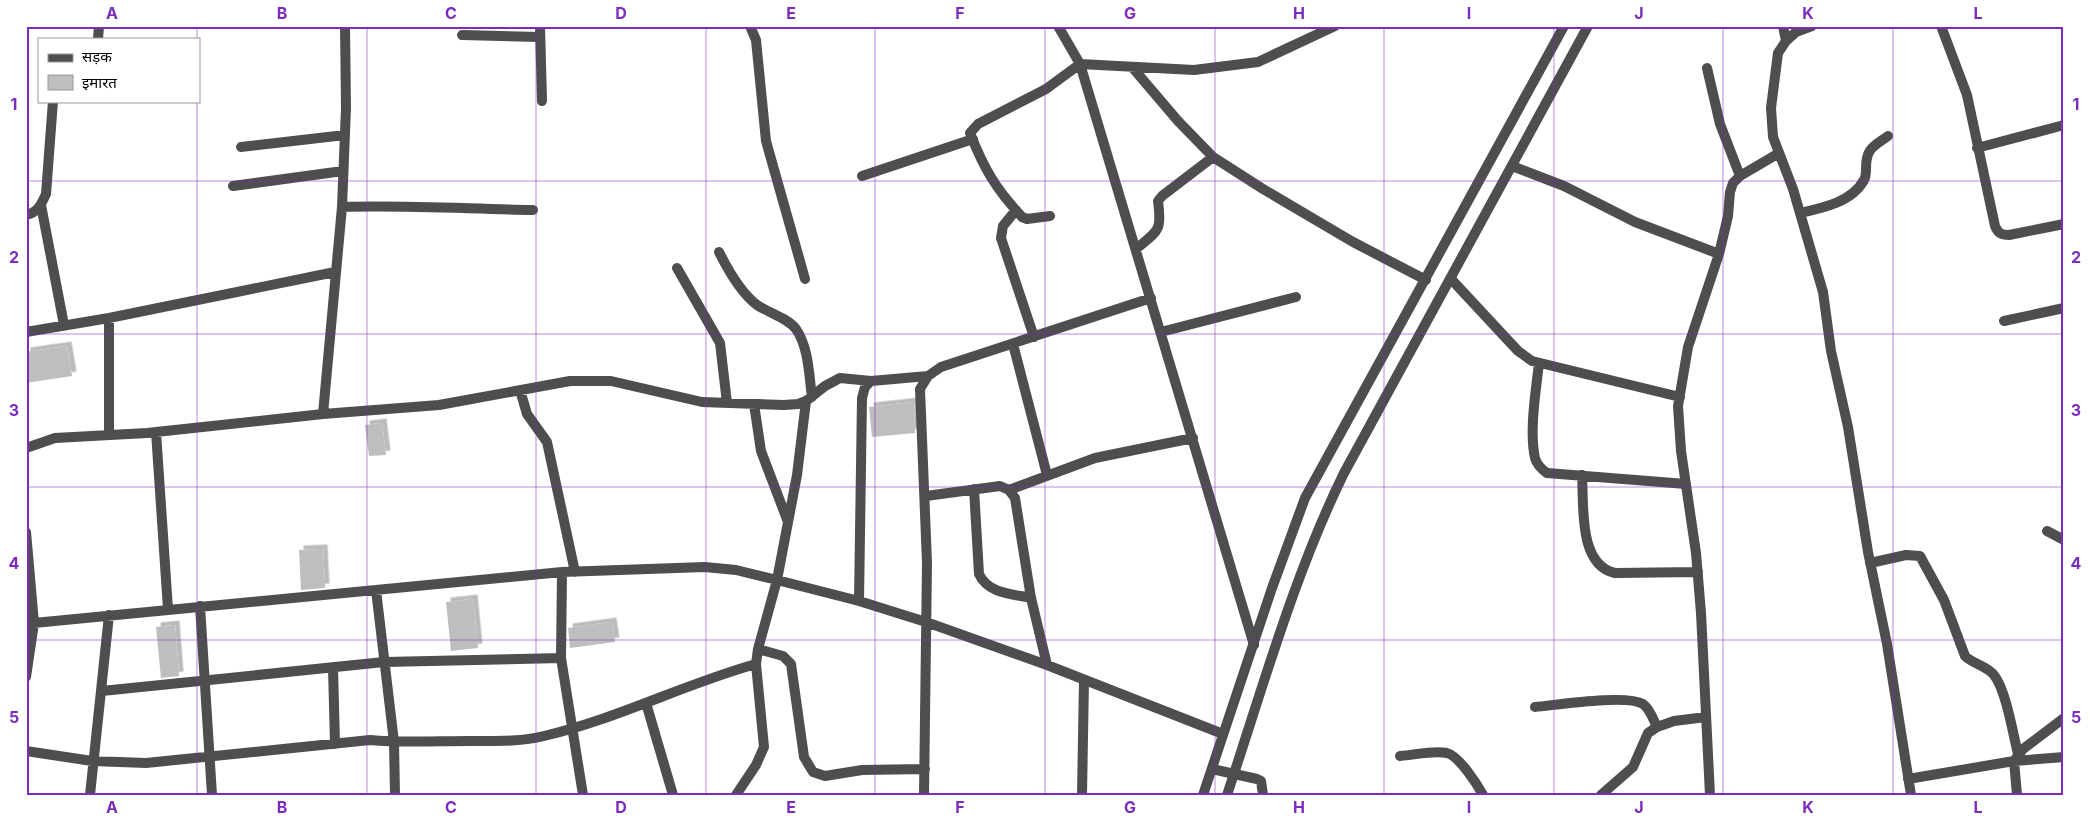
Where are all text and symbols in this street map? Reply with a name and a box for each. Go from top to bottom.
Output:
text: A [106,3,118,23]
text: B [277,3,287,23]
text: C [445,3,457,23]
text: D [615,3,627,23]
text: E [786,3,796,23]
text: F [955,3,965,23]
text: G [1124,3,1136,23]
text: H [1293,3,1305,23]
text: I [1467,3,1471,23]
text: J [1634,3,1644,23]
text: K [1802,3,1814,23]
text: L [1973,3,1983,23]
legend [38,38,200,102]
text: सड़क [82,47,112,66]
text: इमारत [82,73,117,92]
text: 1 [11,94,17,114]
text: 1 [2073,94,2079,114]
text: 2 [9,247,19,267]
text: 2 [2071,247,2081,267]
text: 3 [9,400,19,420]
text: 3 [2071,400,2081,420]
text: 4 [9,553,20,573]
text: 4 [2071,553,2082,573]
text: 5 [9,707,19,727]
text: 5 [2071,707,2081,727]
text: A [106,797,118,817]
text: B [277,797,287,817]
text: C [445,797,457,817]
text: D [615,797,627,817]
text: E [786,797,796,817]
text: F [955,797,965,817]
text: G [1124,797,1136,817]
text: H [1293,797,1305,817]
text: I [1467,797,1471,817]
text: J [1634,797,1644,817]
text: K [1802,797,1814,817]
text: L [1973,797,1983,817]

